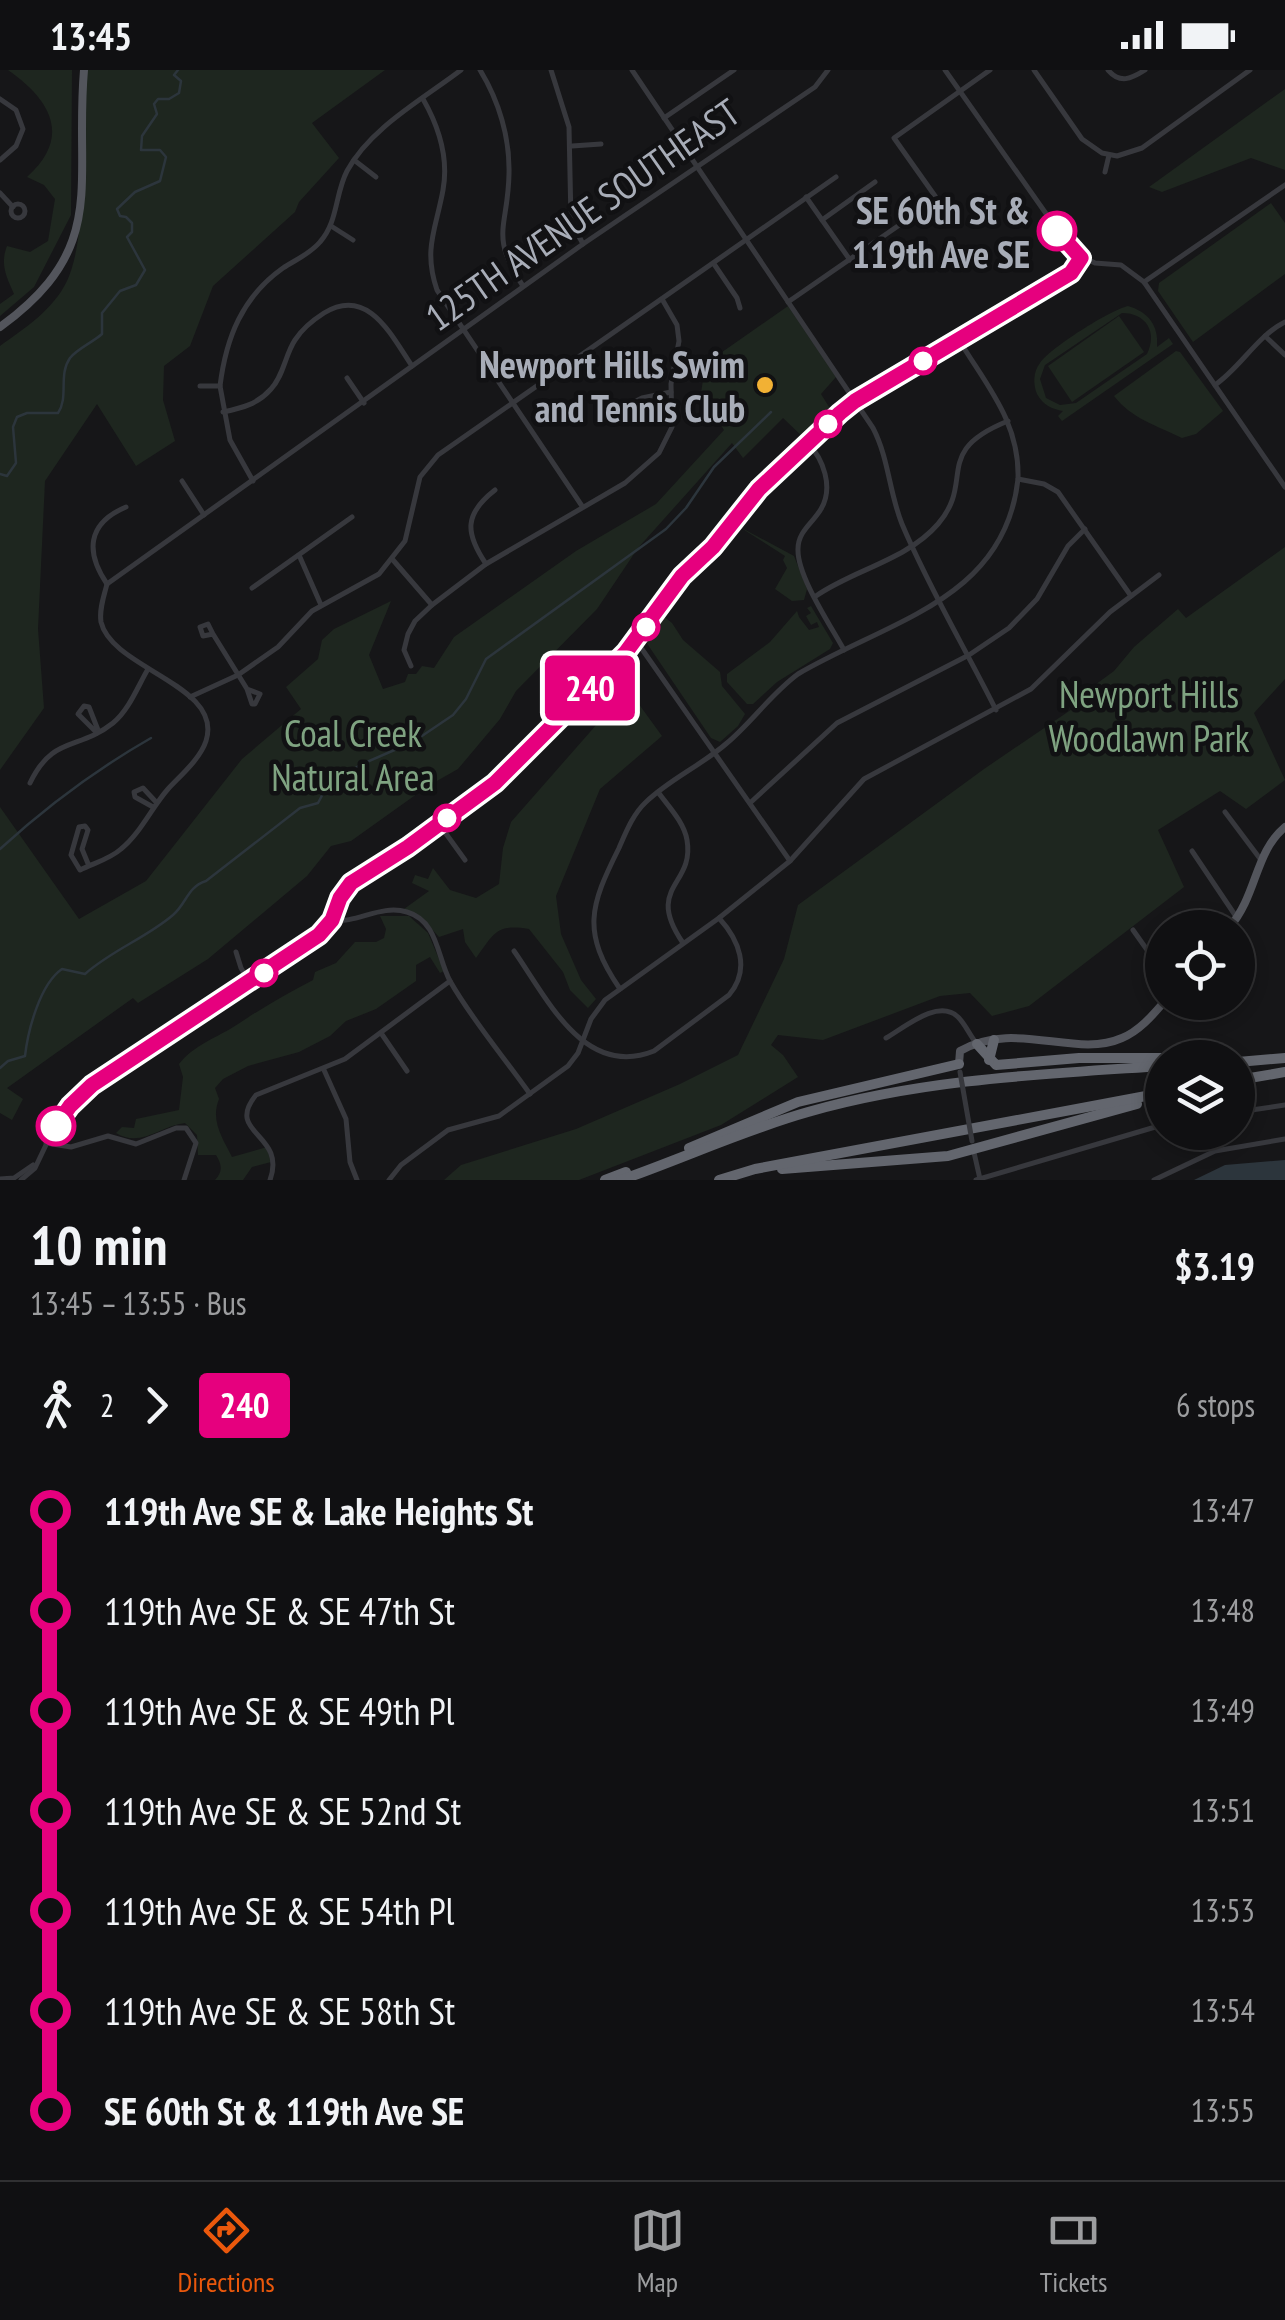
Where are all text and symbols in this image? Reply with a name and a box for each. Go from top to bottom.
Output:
text: 13:45 [50,11,132,60]
street label: 125TH AVENUE SOUTHEAST [415,87,749,341]
place label: SE 60th St & 119th Ave SE [852,185,1030,278]
marker: SE 60th St & 119th Ave SE [1038,212,1076,250]
place label: Newport Hills Swim and Tennis Club [479,339,745,432]
unlabelled marker [910,348,936,374]
marker: Newport Hills Swim and Tennis Club [754,374,776,396]
unlabelled marker [815,411,841,437]
unlabelled marker [633,614,659,640]
line badge: 240 [532,656,648,720]
text: 240 [565,665,615,711]
park label: Newport Hills Woodlawn Park [1048,669,1250,762]
park label: Coal Creek Natural Area [271,708,435,801]
unlabelled marker [434,805,460,831]
map controls [1145,910,1255,1150]
button: locate [1145,910,1255,1020]
unlabelled marker [251,960,277,986]
button: layers [1145,1040,1255,1150]
unlabelled marker [37,1107,75,1145]
text: 10 min [30,1209,167,1280]
text: $3.19 [1174,1241,1255,1290]
text: 13:45 – 13:55 · Bus [30,1282,247,1324]
icon: walk [30,1378,85,1433]
icon: forward [129,1378,184,1433]
text: 240 [219,1382,270,1428]
text: 2 [100,1384,114,1426]
text: 6 stops [1176,1384,1255,1426]
text: 119th Ave SE & Lake Heights St [104,1486,533,1535]
text: 13:47 [1191,1489,1255,1531]
text: 119th Ave SE & SE 47th St [104,1586,455,1635]
text: 13:48 [1191,1589,1255,1631]
text: 119th Ave SE & SE 49th Pl [104,1686,454,1735]
text: 13:49 [1191,1689,1255,1731]
text: 119th Ave SE & SE 52nd St [104,1786,461,1835]
text: 13:51 [1191,1789,1255,1831]
text: 119th Ave SE & SE 54th Pl [104,1886,454,1935]
text: 13:53 [1191,1889,1255,1931]
text: 119th Ave SE & SE 58th St [104,1986,455,2035]
text: 13:54 [1191,1989,1255,2031]
text: SE 60th St & 119th Ave SE [104,2086,464,2135]
text: 13:55 [1191,2089,1255,2131]
tab: Directions [177,2203,275,2300]
tab: Map [630,2203,685,2300]
tab: Tickets [1040,2203,1108,2300]

